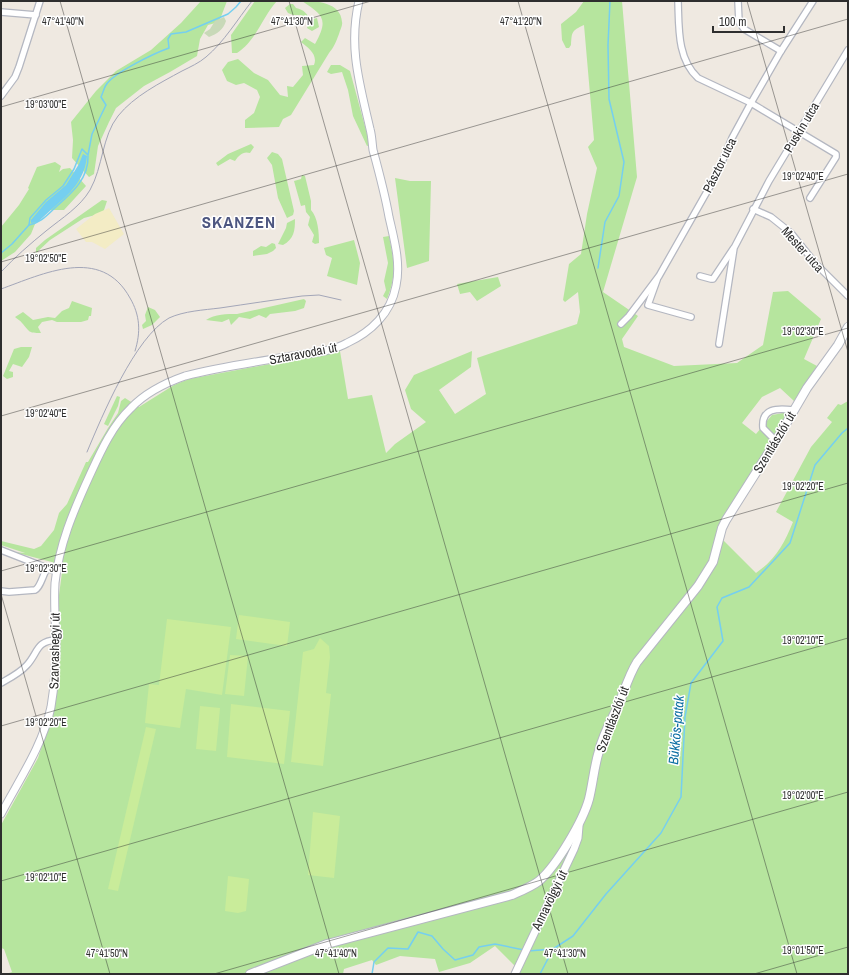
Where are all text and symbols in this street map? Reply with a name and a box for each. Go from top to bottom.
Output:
scale bar [713,8,784,34]
text: 100 m [719,14,746,30]
text: 47°41'40"N [42,15,84,28]
text: 47°41'30"N [271,15,313,28]
text: 47°41'20"N [500,15,542,28]
text: 19°03'00"E [25,98,67,111]
street label: Puskin utca [780,99,823,156]
street label: Pásztor utca [699,135,740,196]
text: 19°02'40"E [782,170,824,183]
district label: SKANZEN [202,210,276,233]
street label: Mester utca [778,223,828,276]
text: 19°02'50"E [25,252,67,265]
text: 19°02'30"E [782,325,824,338]
street label: Sztaravodai út [268,339,338,368]
text: 19°02'40"E [25,407,67,420]
street label: Szentlászlói út [749,408,800,476]
text: 19°02'20"E [782,480,824,493]
text: 19°02'30"E [25,562,67,575]
street label: Szarvashegyi út [45,613,64,689]
text: 19°02'10"E [782,634,824,647]
street label: Szentlászlói út [592,684,633,755]
water label: Bükkös-patak [664,693,688,765]
text: 19°02'20"E [25,716,67,729]
text: 19°02'00"E [782,789,824,802]
street label: Annavölgyi út [527,867,571,934]
text: 19°02'10"E [25,871,67,884]
text: 19°01'50"E [782,944,824,957]
text: 47°41'50"N [86,947,128,960]
text: 47°41'40"N [315,947,357,960]
text: 47°41'30"N [544,947,586,960]

